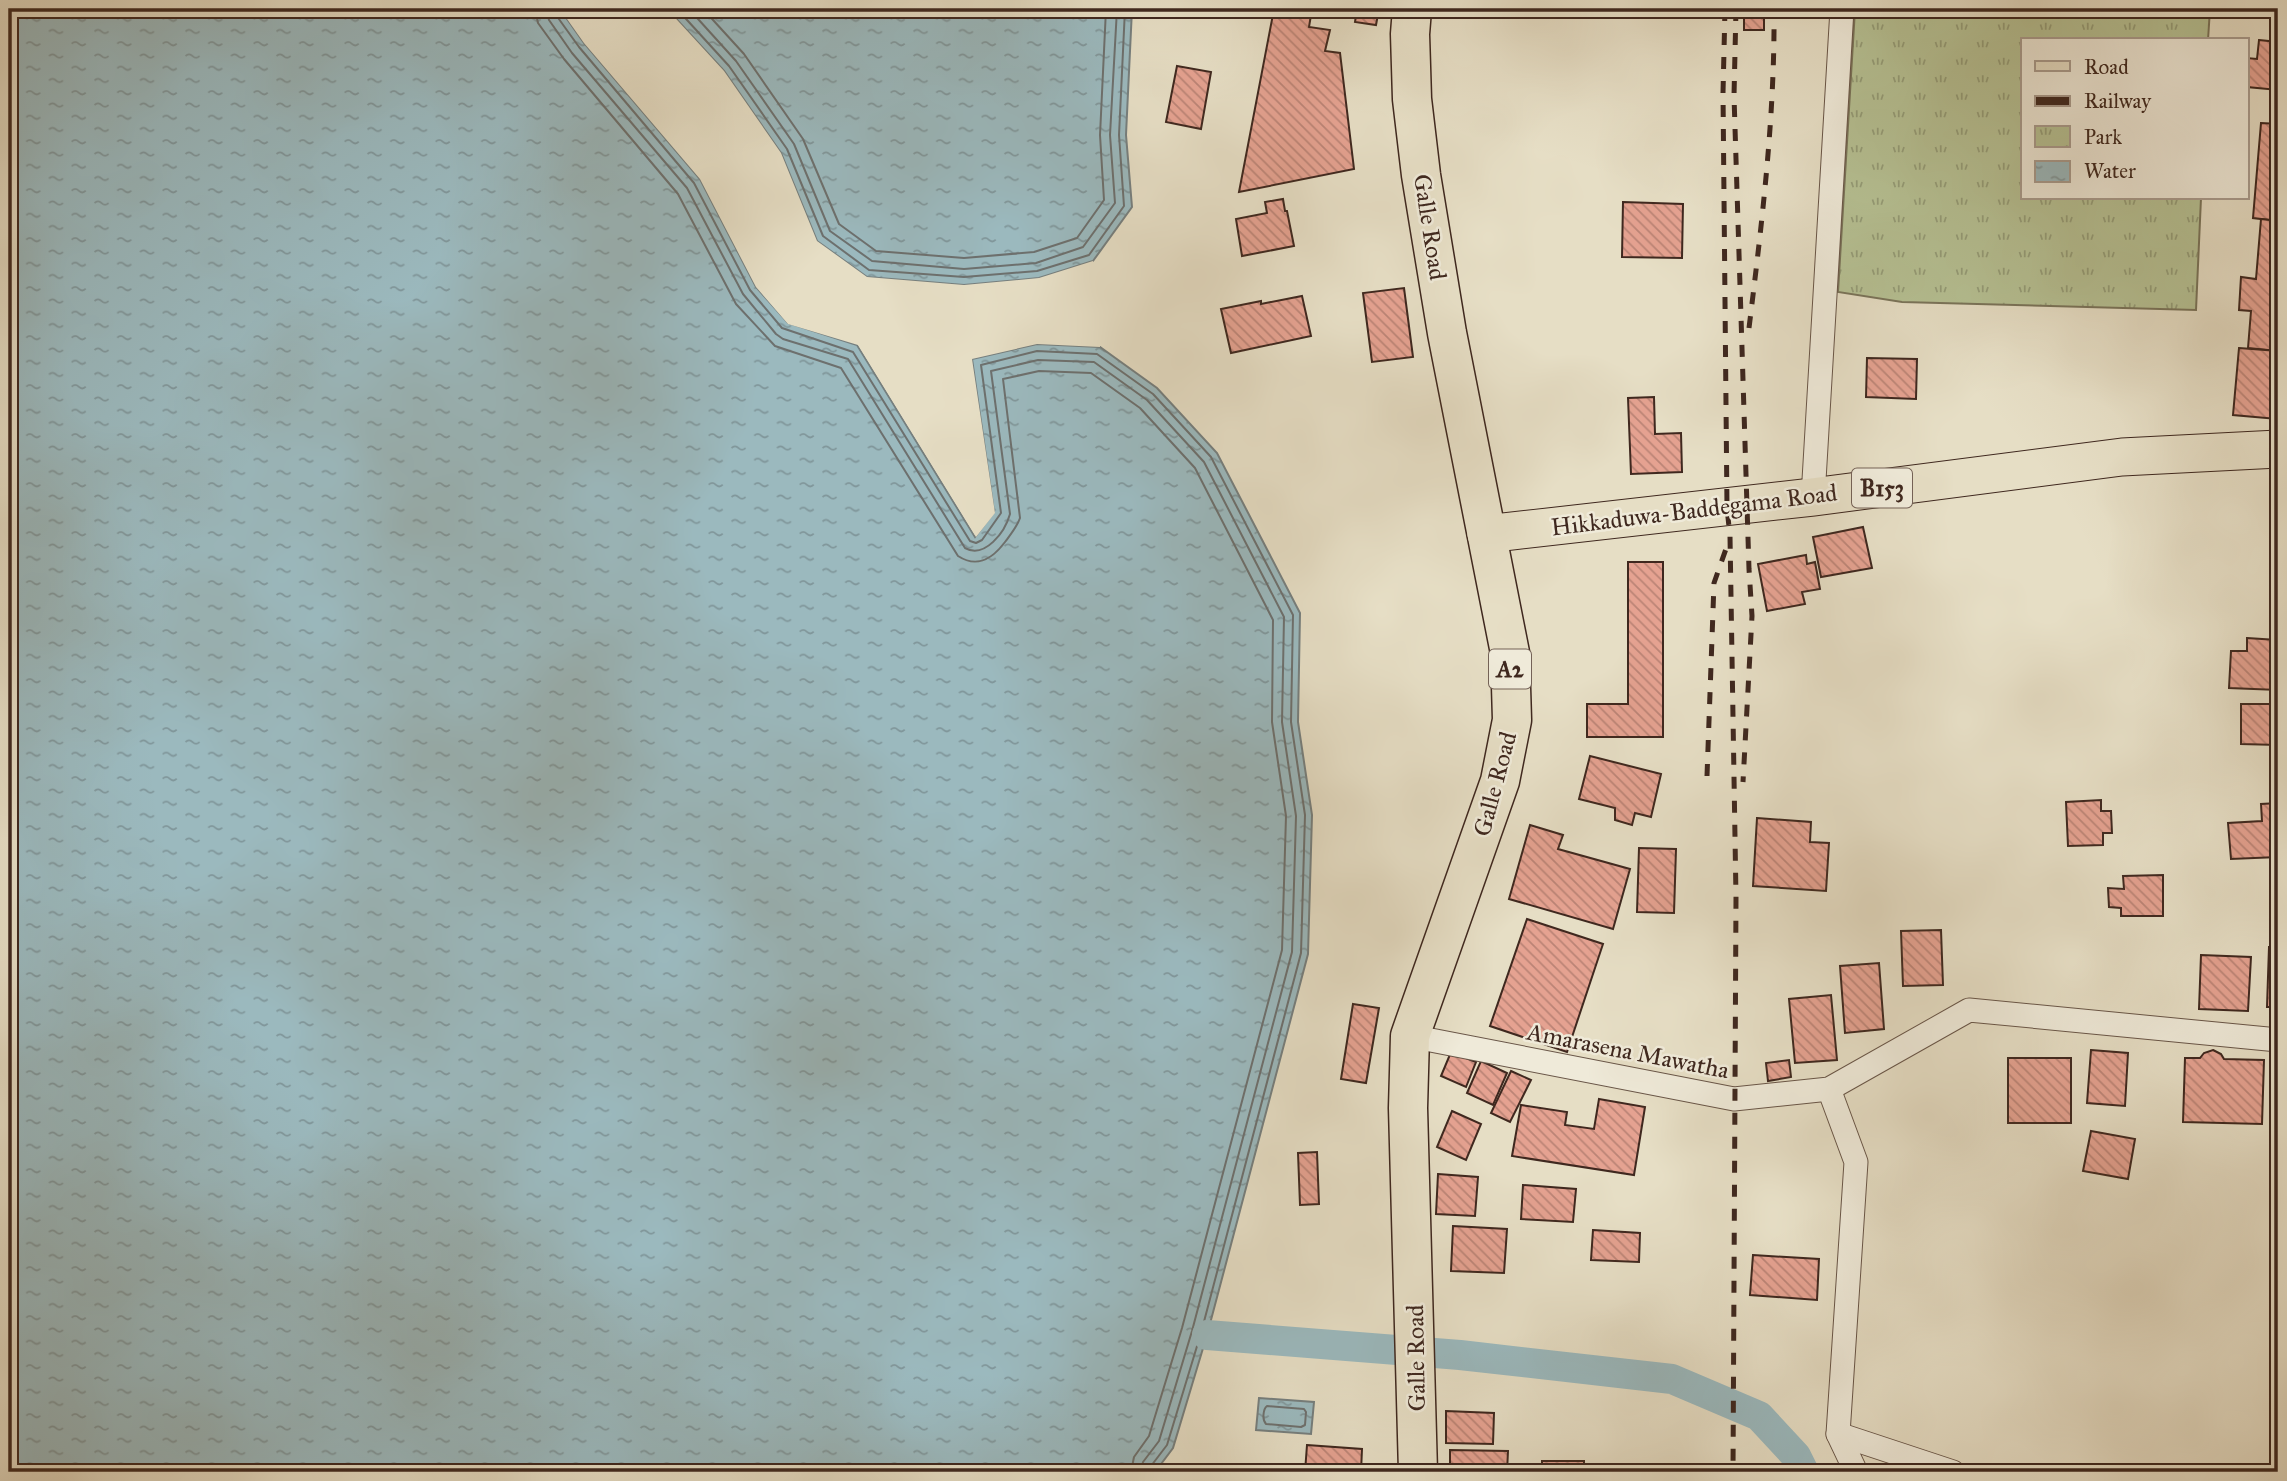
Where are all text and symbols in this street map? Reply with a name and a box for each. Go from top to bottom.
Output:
legend [2021,38,2248,200]
text: Road [2084,54,2129,80]
text: Railway [2084,88,2152,114]
text: Park [2084,124,2122,150]
text: Water [2084,158,2136,184]
street label: Galle Road [1407,172,1453,282]
road number: B153 [1852,468,1912,508]
street label: Hikkaduwa-Baddegama Road [1549,478,1839,542]
road number: A2 [1489,650,1531,688]
street label: Galle Road [1467,728,1523,840]
street label: Amarasena Mawatha [1523,1017,1732,1085]
street label: Galle Road [1400,1304,1432,1412]

